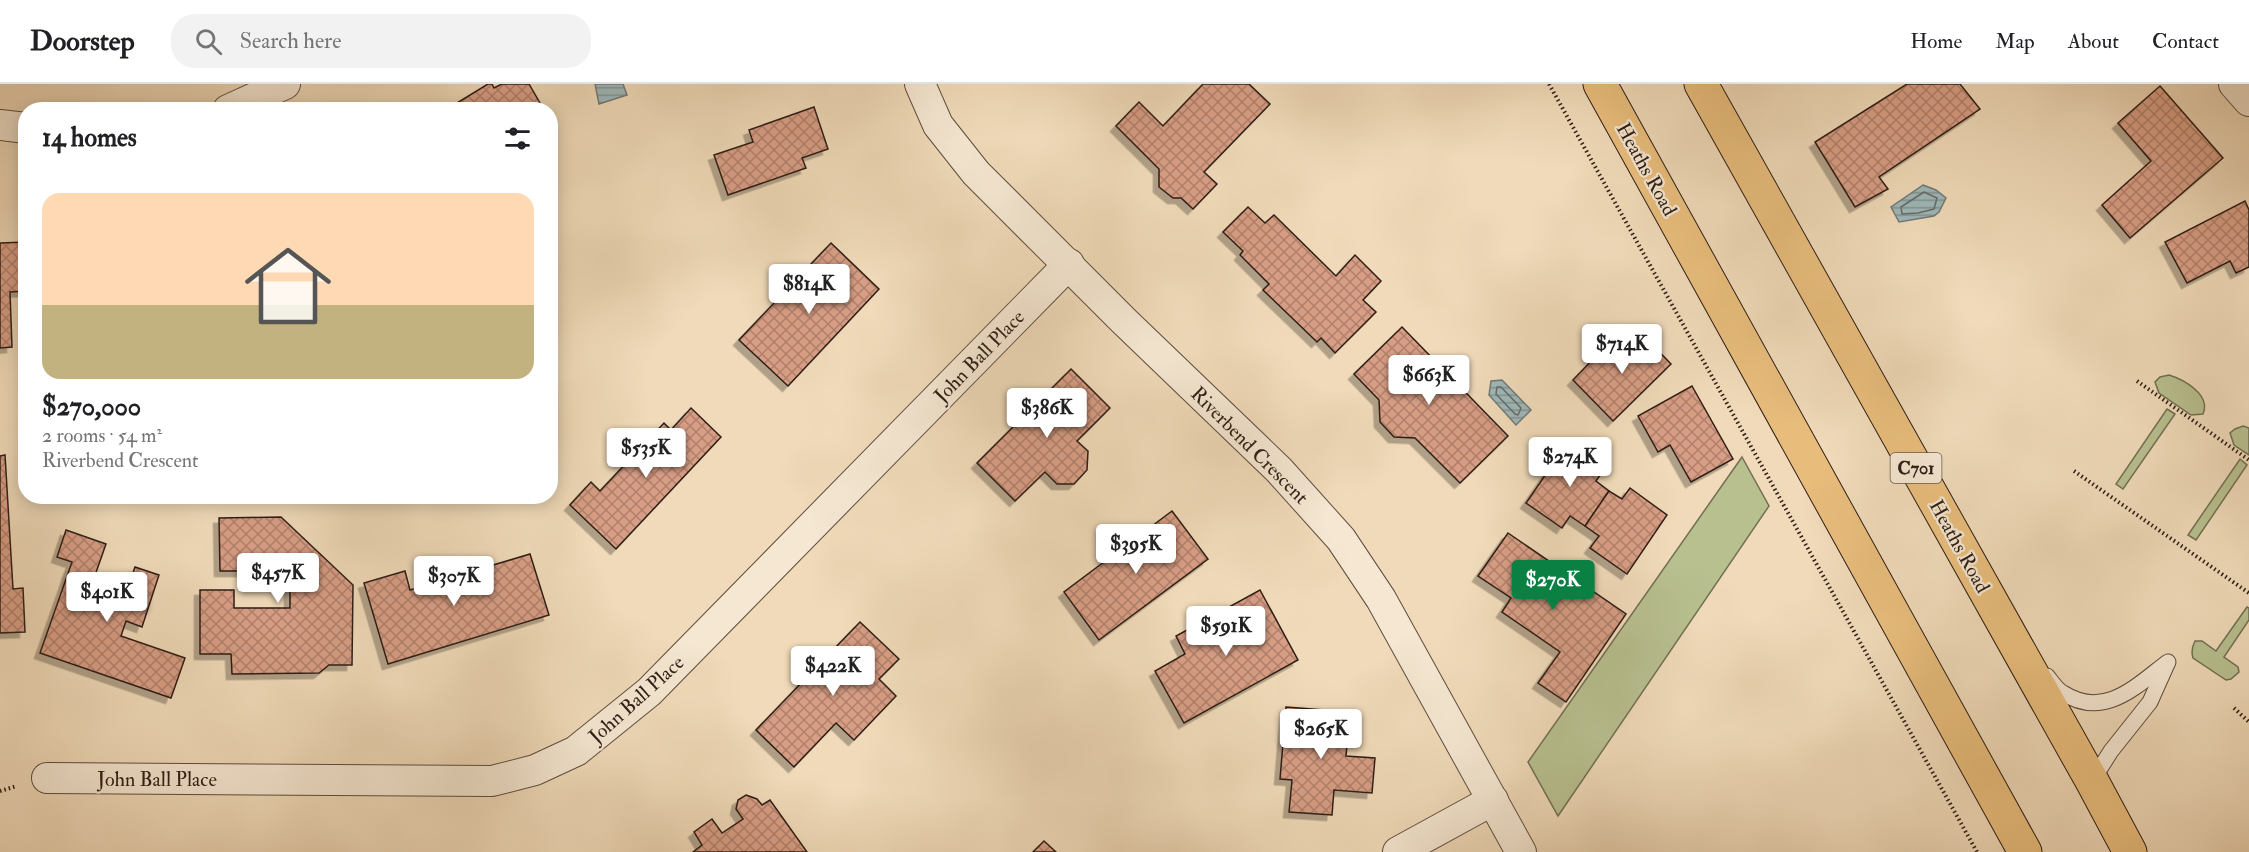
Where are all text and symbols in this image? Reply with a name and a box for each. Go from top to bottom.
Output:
search box [171,14,591,68]
text: Doorstep [30,24,135,59]
icon: search [192,25,225,58]
text: Search here [240,27,341,55]
text: Home [1910,28,1962,55]
text: Map [1995,28,2035,55]
text: About [2068,28,2119,55]
text: Contact [2152,28,2219,55]
street label: Heaths Road [1611,118,1682,220]
text: 14 homes [42,122,137,154]
icon: filters [501,122,534,155]
icon: home [234,232,342,340]
pin: $814K [767,264,851,315]
text: $814K [783,271,835,296]
street label: John Ball Place [928,305,1030,409]
pin: $714K [1580,324,1664,375]
text: $714K [1596,331,1648,356]
pin: $663K [1387,355,1471,406]
text: $663K [1402,362,1456,387]
street label: Riverbend Crescent [1185,381,1314,510]
pin: $386K [1005,388,1089,439]
text: $270,000 [42,391,141,423]
text: $386K [1021,395,1073,420]
text: 2 rooms · 54 m² [42,423,162,448]
pin: $535K [604,428,688,479]
text: $535K [621,435,671,460]
pin: $274K [1528,437,1612,488]
text: $274K [1543,444,1597,469]
text: Riverbend Crescent [42,448,198,473]
road number: C701 [1890,453,1942,483]
street label: Heaths Road [1924,495,1995,597]
pin: $395K [1094,524,1178,575]
text: $395K [1110,531,1162,556]
pin: $457K [236,553,320,604]
pin: $307K [412,556,496,607]
text: $457K [251,560,305,585]
pin: $270K [1511,560,1595,611]
text: $307K [428,563,480,588]
text: $270K [1526,567,1580,592]
pin: $401K [65,572,149,623]
text: $401K [80,579,134,604]
pin: $591K [1184,606,1268,657]
text: $591K [1200,613,1252,638]
pin: $422K [791,646,875,697]
street label: John Ball Place [583,650,689,749]
text: $422K [805,653,861,678]
pin: $265K [1279,709,1363,760]
text: $265K [1294,716,1348,741]
street label: John Ball Place [96,767,217,792]

